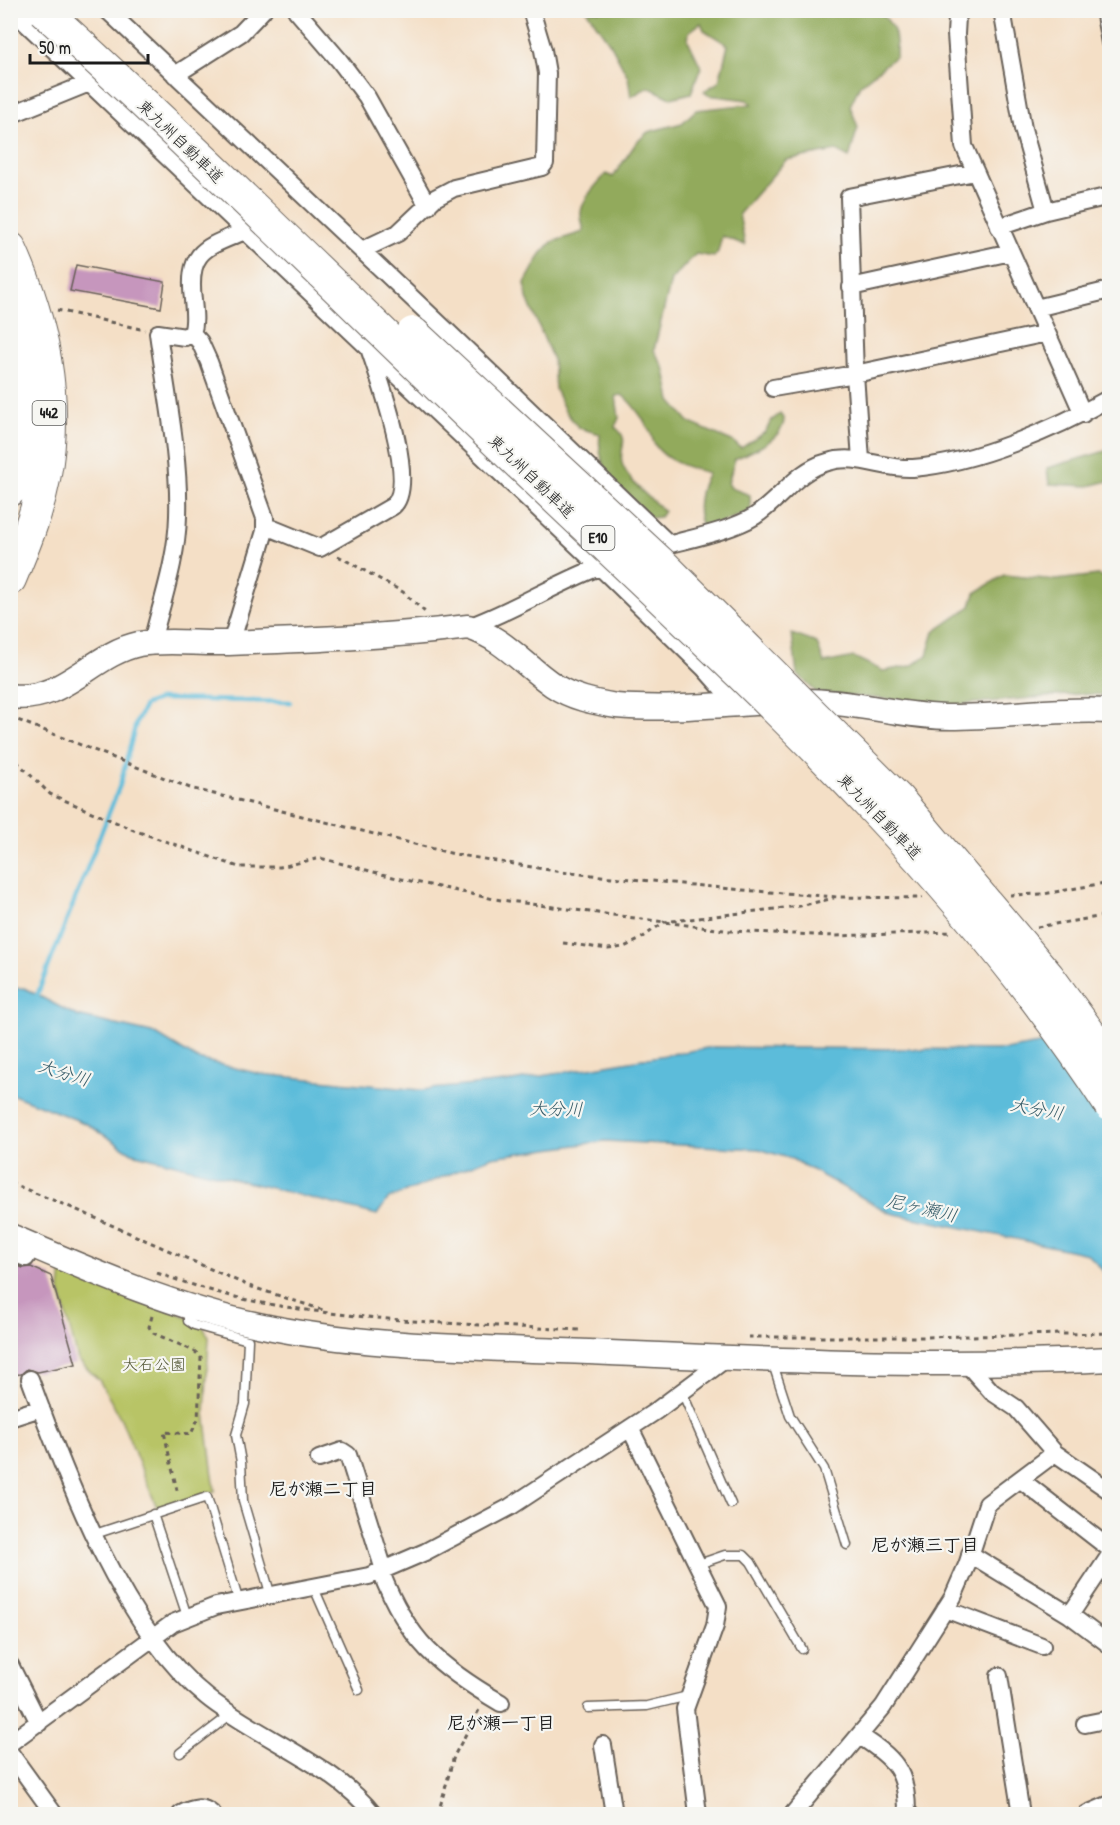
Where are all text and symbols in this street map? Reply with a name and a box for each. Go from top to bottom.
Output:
scale bar [30,27,148,65]
text: 50 m [39,35,71,60]
street label: 東九州自動車道 [133,94,229,188]
road number: 442 [32,401,66,425]
street label: 東九州自動車道 [484,429,580,523]
road number: E10 [582,526,614,550]
street label: 東九州自動車道 [833,768,927,864]
water label: 大分川 [35,1053,94,1092]
water label: 大分川 [1008,1091,1066,1126]
water label: 大分川 [529,1096,583,1121]
water label: 尼ヶ瀬川 [884,1187,960,1228]
park label: 大石公園 [122,1353,186,1375]
district label: 尼が瀬二丁目 [269,1476,377,1501]
district label: 尼が瀬三丁目 [871,1532,979,1557]
district label: 尼が瀬一丁目 [447,1710,555,1735]

